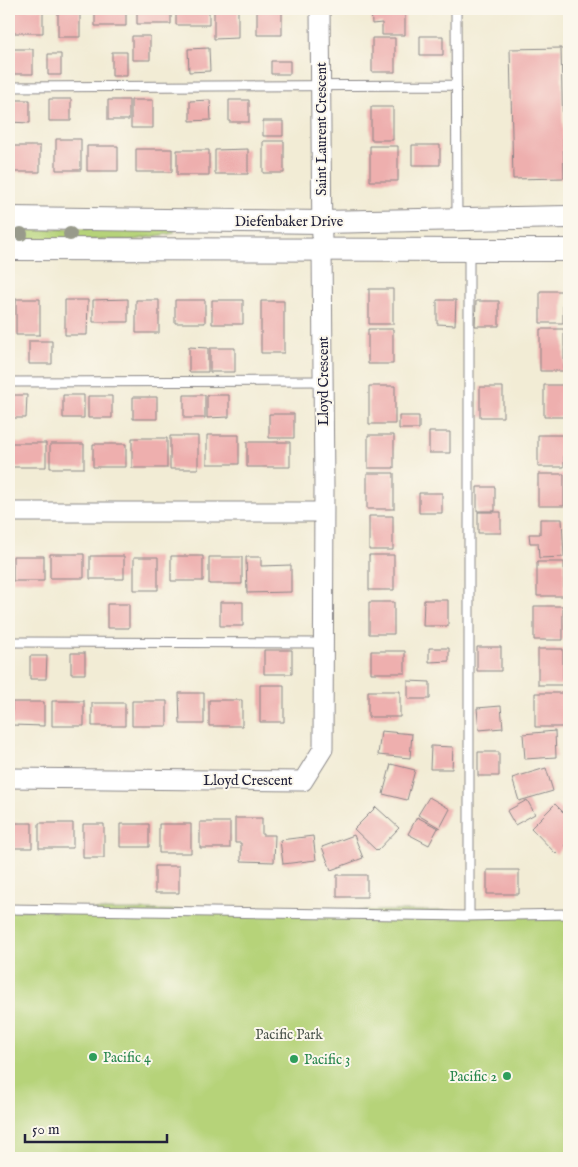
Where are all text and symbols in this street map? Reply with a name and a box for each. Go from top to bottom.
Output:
street label: Saint Laurent Crescent [313,62,331,196]
street label: Diefenbaker Drive [235,213,344,231]
street label: Lloyd Crescent [315,336,333,426]
street label: Lloyd Crescent [203,772,293,790]
park label: Pacific Park [255,1026,323,1044]
place label: Pacific 4 [103,1049,151,1067]
marker: Pacific 4 [87,1051,99,1063]
place label: Pacific 3 [304,1051,350,1069]
marker: Pacific 3 [288,1053,300,1065]
place label: Pacific 2 [449,1068,497,1086]
marker: Pacific 2 [501,1070,513,1082]
scale bar [25,1112,168,1144]
text: 50 m [32,1120,60,1139]

